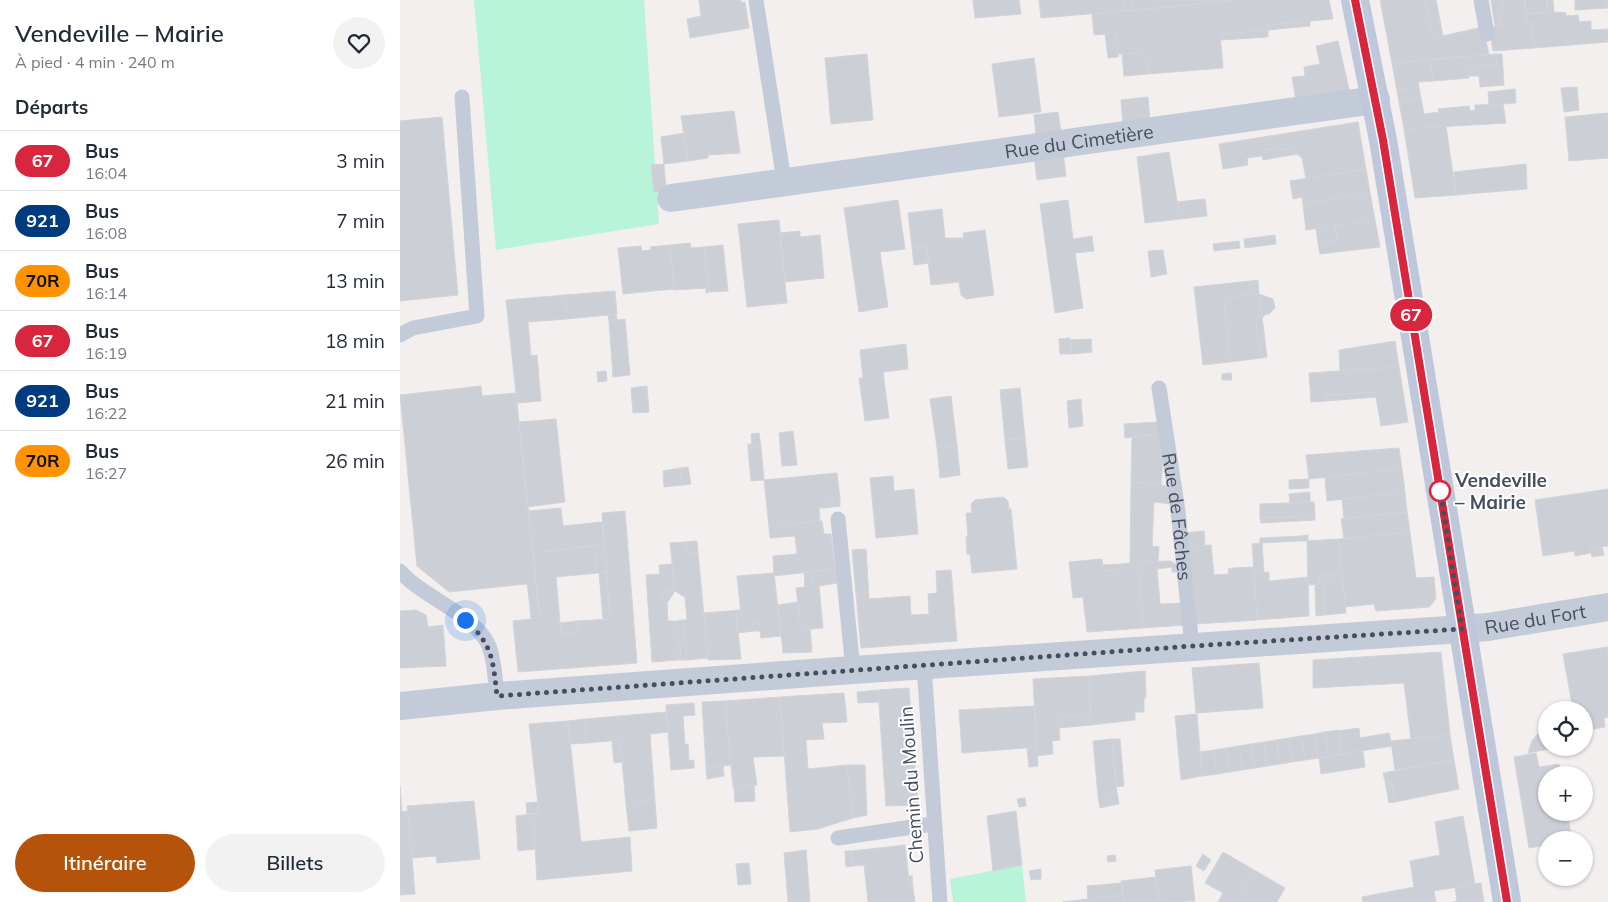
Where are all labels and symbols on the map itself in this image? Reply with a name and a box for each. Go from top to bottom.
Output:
street label: Rue du Cimetière [1003,119,1155,163]
line badge: 67 [1388,299,1434,331]
street label: Rue de Fâches [1157,451,1197,582]
place label: Vendeville – Mairie [1454,468,1547,514]
marker: Vendeville – Mairie [1429,480,1451,502]
street label: Rue du Fort [1483,599,1588,639]
your location [453,608,478,633]
street label: Chemin du Moulin [894,706,928,864]

